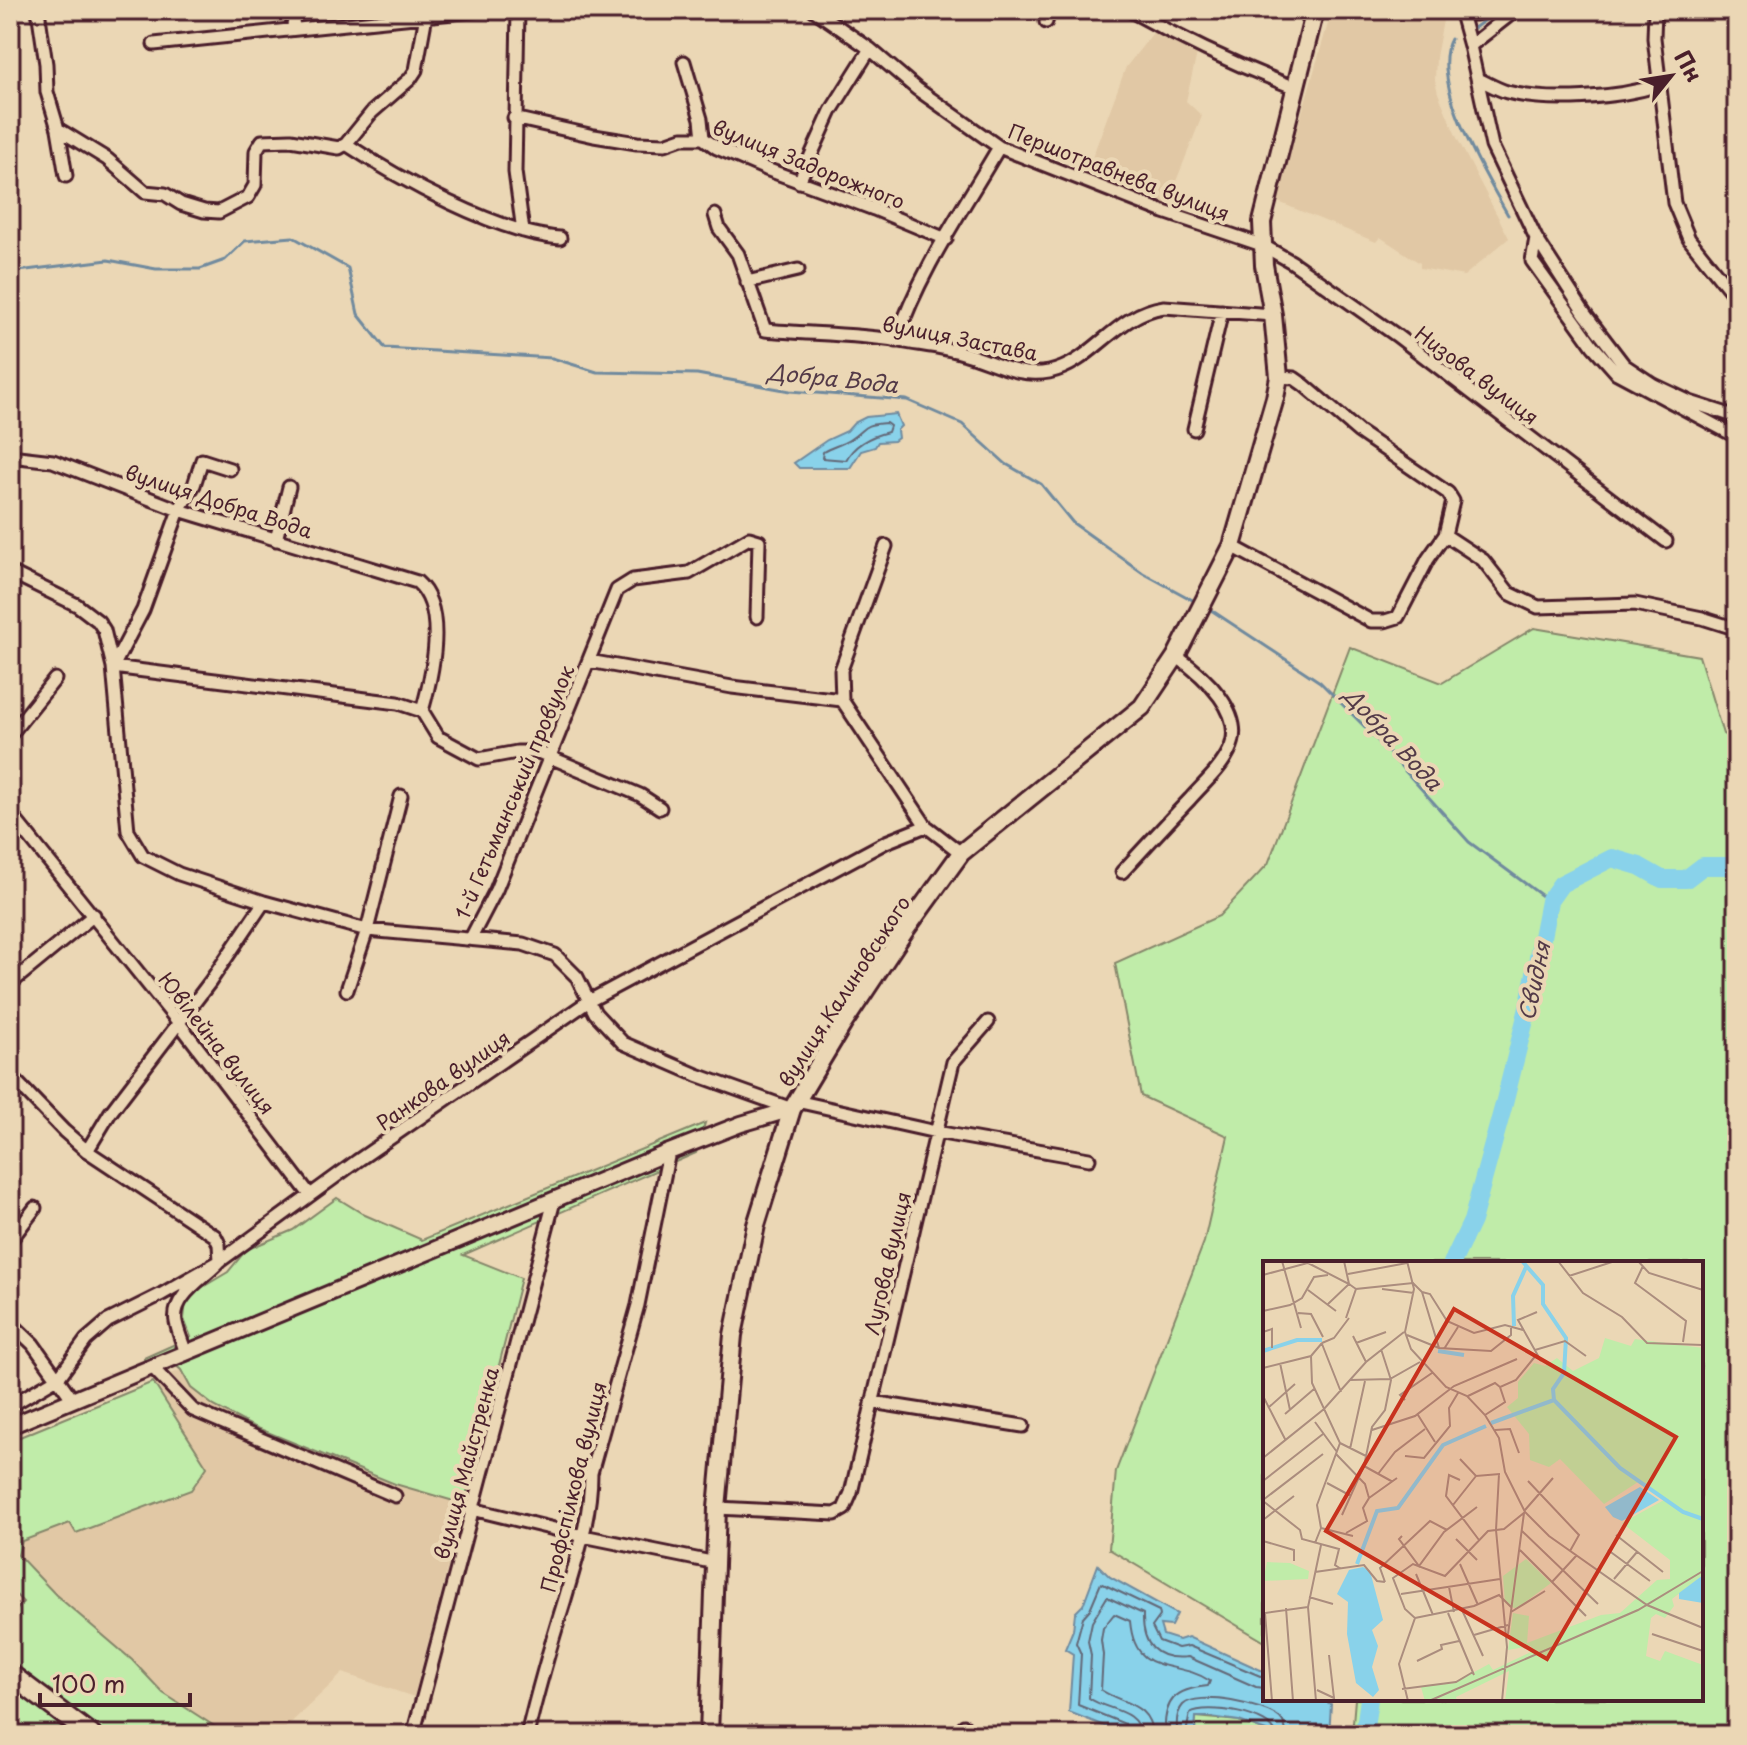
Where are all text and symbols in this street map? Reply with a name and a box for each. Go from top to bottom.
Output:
north arrow [1631,36,1711,116]
text: Пн [1667,43,1712,87]
street label: вулиця Задорожного [708,112,910,216]
street label: Першотравнева вулиця [1004,116,1234,228]
street label: вулиця Застава [880,308,1041,368]
street label: Низова вулиця [1409,318,1545,432]
water label: Добра Вода [764,354,901,400]
street label: вулиця Добра Вода [122,457,317,546]
street label: 1-й Гетьманський провулок [447,660,581,924]
water label: Добра Вода [1336,678,1451,798]
street label: вулиця Калиновського [771,889,917,1093]
water label: Свидня [1509,936,1558,1023]
street label: Ювілейна вулиця [152,965,282,1121]
street label: Ранкова вулиця [370,1023,516,1137]
street label: Лугова вулиця [856,1189,918,1337]
inset map [1263,1261,1703,1701]
street label: вулиця Майстренка [426,1363,506,1562]
street label: Профспілкова вулиця [532,1379,614,1595]
scale bar [40,1657,190,1707]
text: 100 m [52,1665,125,1701]

